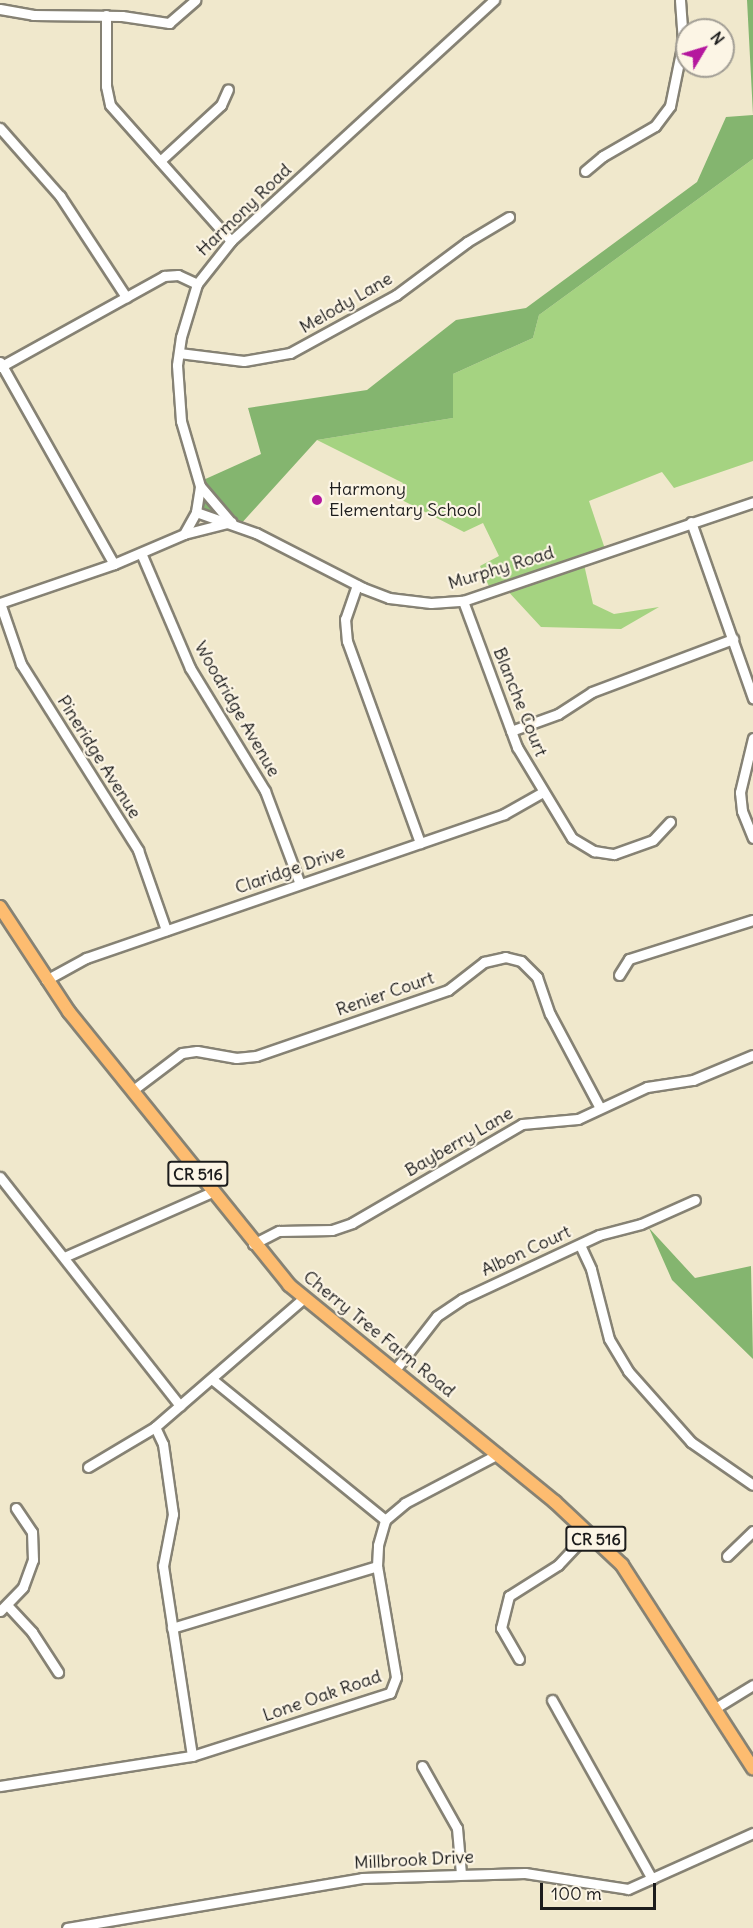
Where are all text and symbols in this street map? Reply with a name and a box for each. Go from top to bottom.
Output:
north arrow [675,18,735,78]
text: N [706,28,729,49]
street label: Harmony Road [192,159,296,261]
street label: Melody Lane [296,268,396,338]
place label: Harmony Elementary School [329,479,481,522]
marker: Harmony Elementary School [310,493,324,507]
street label: Murphy Road [445,542,557,594]
street label: Woodridge Avenue [189,637,285,781]
street label: Blanche Court [488,644,552,760]
street label: Pineridge Avenue [52,691,146,823]
street label: Claridge Drive [232,841,348,899]
street label: Renier Court [333,967,437,1021]
street label: Bayberry Lane [401,1102,517,1182]
road number: CR 516 [166,1161,230,1187]
street label: Albon Court [478,1221,574,1281]
street label: Cherry Tree Farm Road [299,1266,459,1402]
road number: CR 516 [564,1526,628,1552]
street label: Lone Oak Road [260,1666,384,1726]
street label: Millbrook Drive [354,1846,474,1874]
scale bar [543,1871,658,1909]
text: 100 m [551,1882,602,1905]

